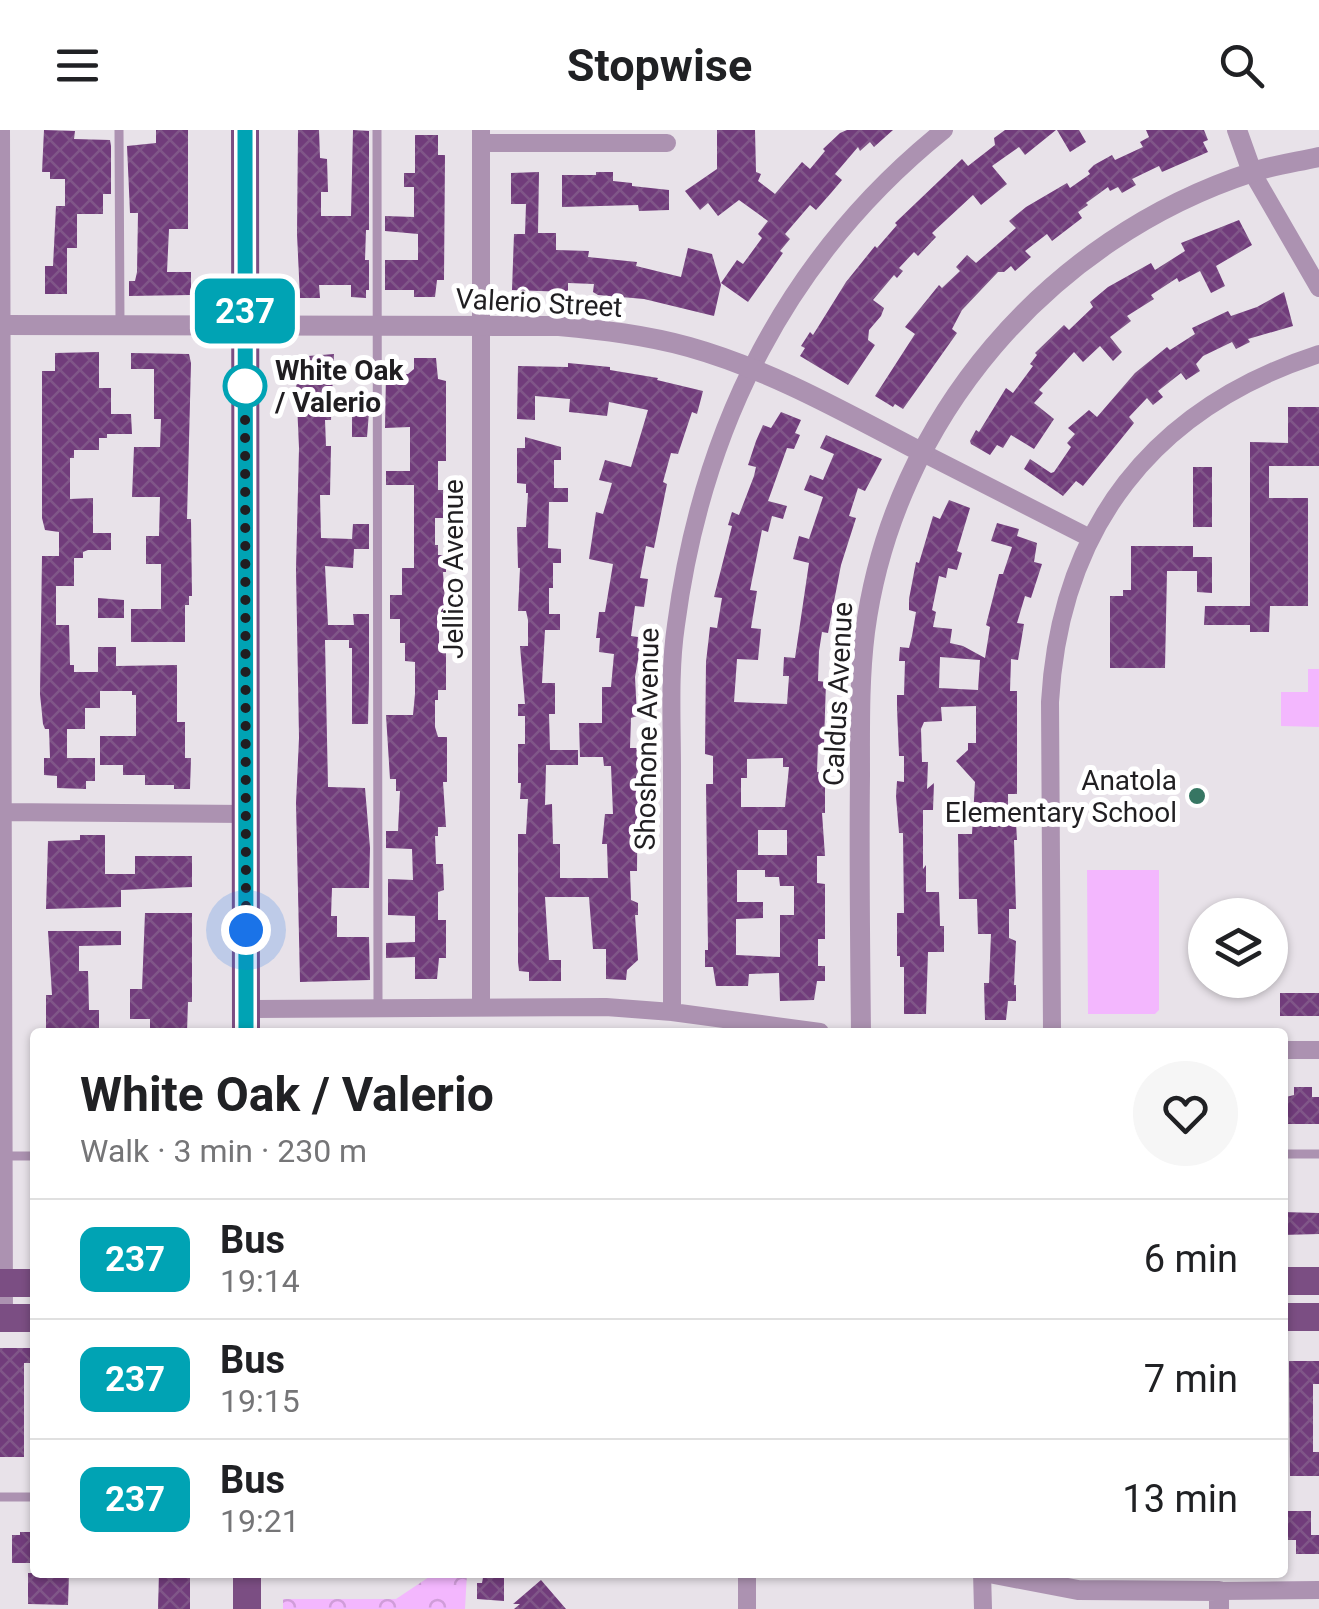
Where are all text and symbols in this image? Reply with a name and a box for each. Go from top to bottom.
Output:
icon: menu [50,38,105,93]
icon: search [1214,38,1269,93]
text: Stopwise [567,39,752,92]
line badge: 237 [188,278,302,344]
street label: Valerio Street [455,282,623,324]
text: 237 [215,291,275,332]
place label: White Oak / Valerio [274,354,404,419]
marker: White Oak / Valerio [224,365,266,407]
street label: Jellico Avenue [437,479,470,659]
street label: Caldus Avenue [817,601,859,787]
street label: Shoshone Avenue [629,627,665,851]
place label: Anatola Elementary School [945,764,1177,829]
marker: Anatola Elementary School [1186,785,1208,807]
map controls [1188,898,1288,998]
button: layers [1188,898,1288,998]
your location [221,905,271,955]
button: heart [1133,1061,1238,1166]
text: White Oak / Valerio [80,1066,494,1123]
text: Walk · 3 min · 230 m [80,1132,367,1170]
text: Bus [220,1218,285,1262]
text: 6 min [1144,1237,1238,1281]
text: 237 [105,1239,165,1280]
text: 19:14 [220,1262,300,1300]
text: Bus [220,1338,285,1382]
text: 7 min [1144,1357,1238,1401]
text: 237 [105,1359,165,1400]
text: 19:15 [220,1382,300,1420]
text: Bus [220,1458,285,1502]
text: 13 min [1122,1477,1238,1521]
text: 237 [105,1479,165,1520]
text: 19:21 [220,1502,300,1540]

